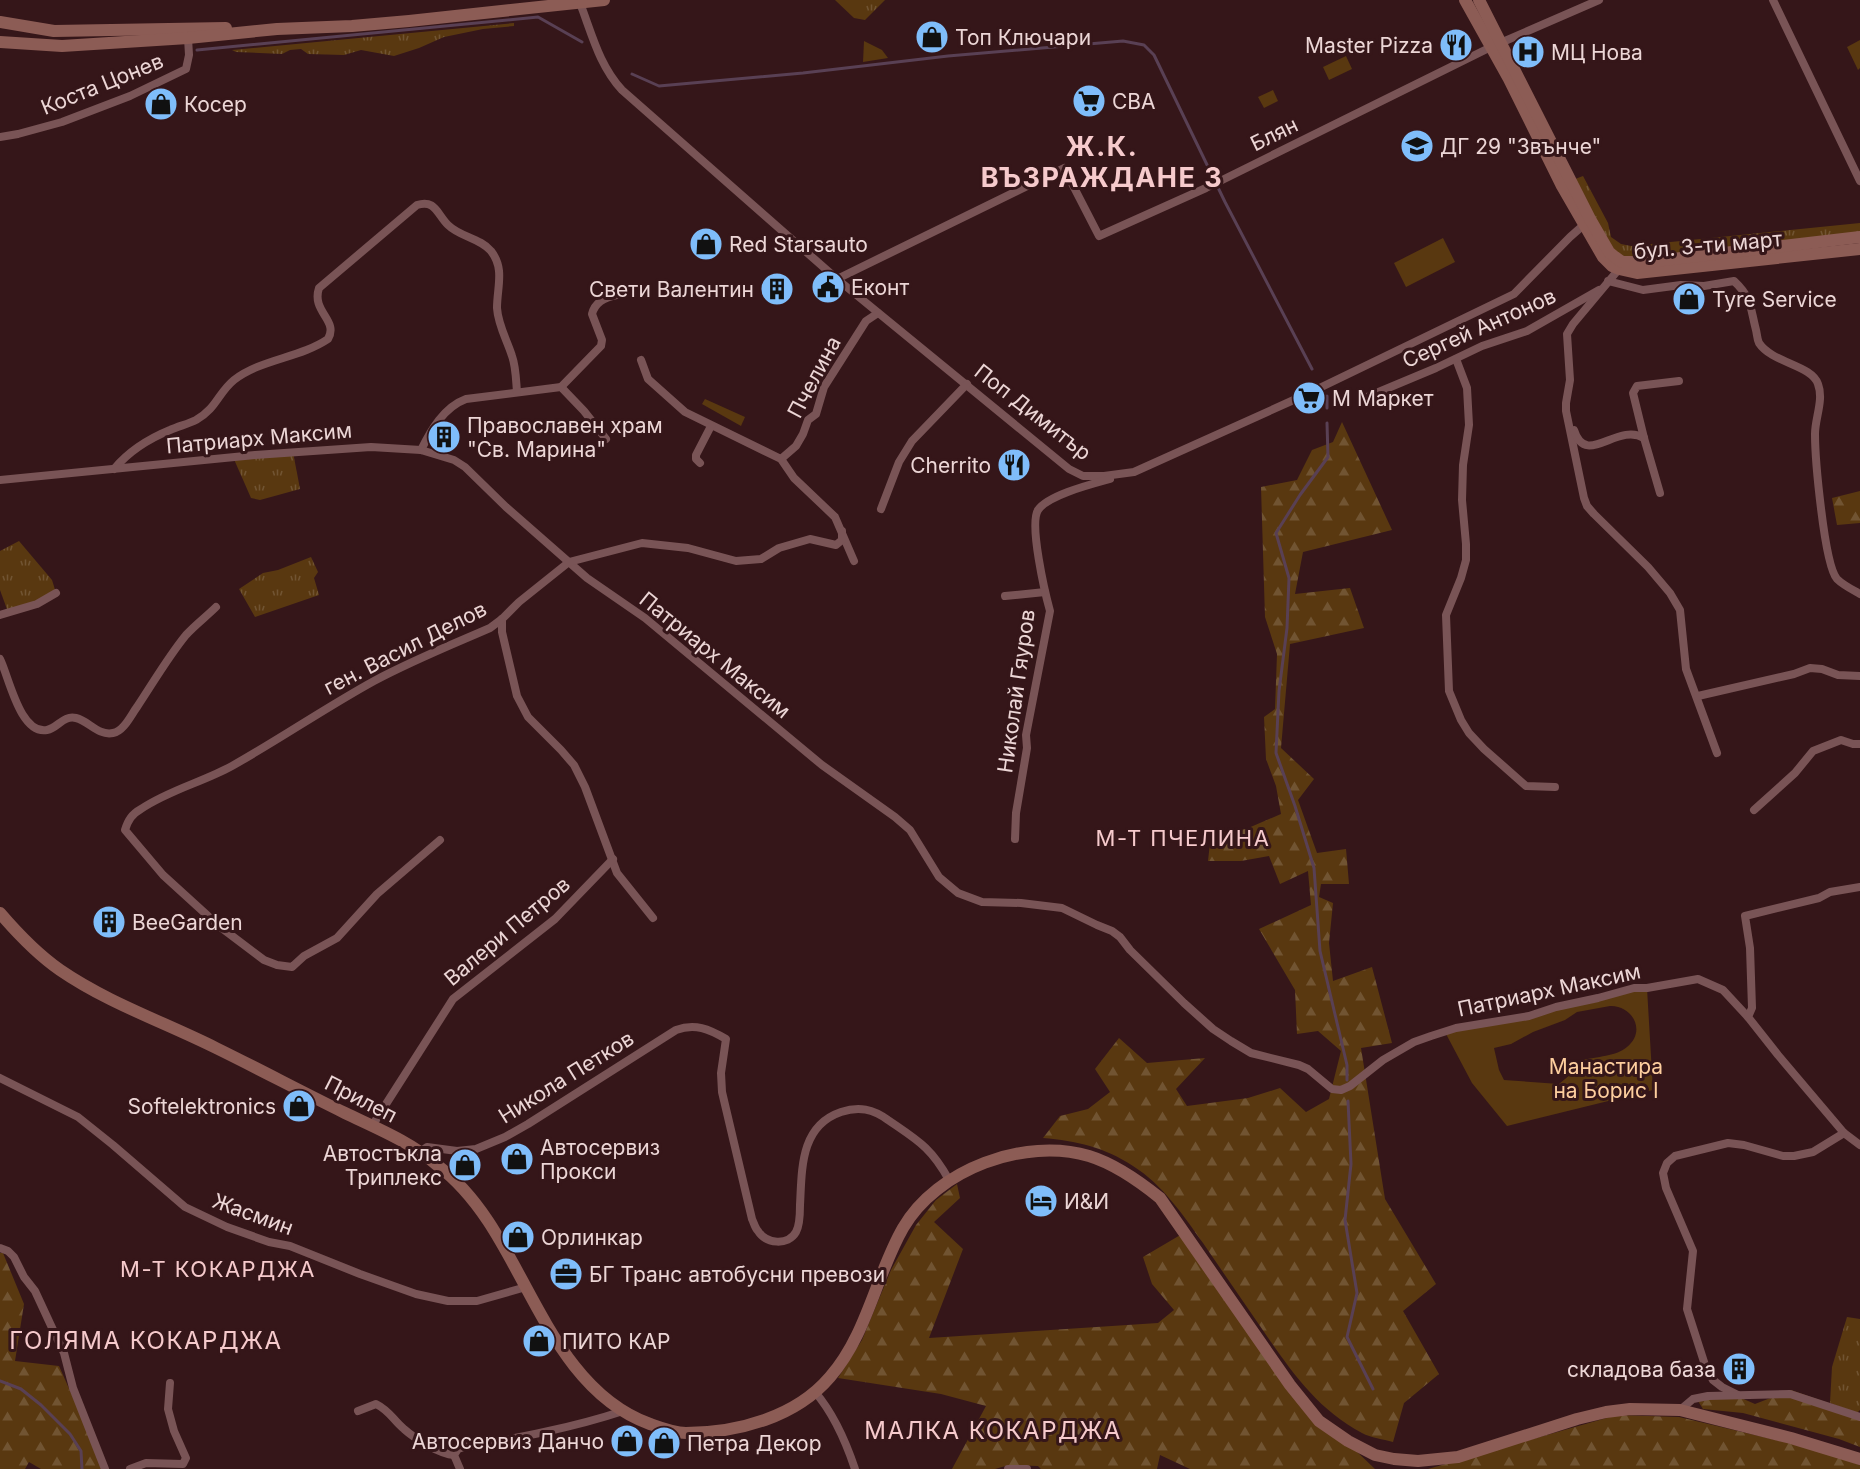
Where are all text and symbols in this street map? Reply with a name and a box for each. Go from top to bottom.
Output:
shop icon: Топ Ключари [914,19,950,55]
place label: Топ Ключари [955,25,1091,50]
restaurant icon: Master Pizza [1438,27,1474,63]
place label: Master Pizza [1305,33,1433,58]
hospital icon: МЦ Нова [1510,34,1546,70]
place label: МЦ Нова [1551,40,1643,65]
street label: Коста Цонев [37,48,167,120]
supermarket icon: CBA [1071,83,1107,119]
shop icon: Косер [143,86,179,122]
place label: CBA [1112,89,1156,114]
place label: Косер [184,92,247,117]
street label: Блян [1246,112,1302,156]
school or university icon: ДГ 29 "Звънче" [1399,128,1435,164]
district label: Ж.К. ВЪЗРАЖДАНЕ 3 [981,130,1223,194]
place label: ДГ 29 "Звънче" [1440,134,1601,159]
shop icon: Red Starsauto [688,226,724,262]
street label: бул. 3-ти март [1633,226,1784,264]
place label: Red Starsauto [729,232,868,257]
public building icon: Еконт [810,269,846,305]
building icon: Свети Валентин [759,271,795,307]
place label: Еконт [851,275,910,300]
place label: Свети Валентин [589,277,754,302]
shop icon: Tyre Service [1671,281,1707,317]
street label: Сергей Антонов [1398,283,1560,373]
place label: Tyre Service [1712,287,1837,312]
street label: Пчелина [782,332,846,422]
street label: Поп Димитър [970,359,1096,465]
supermarket icon: М Маркет [1291,380,1327,416]
place label: М Маркет [1332,386,1434,411]
place label: Православен храм "Св. Марина" [467,413,663,462]
street label: Патриарх Максим [165,417,353,459]
building icon: Православен храм "Св. Марина" [426,419,462,455]
restaurant icon: Cherrito [996,447,1032,483]
place label: Cherrito [910,453,991,478]
street label: Патриарх Максим [635,587,795,723]
street label: ген. Васил Делов [319,596,491,700]
street label: Николай Гяуров [992,608,1040,774]
district label: М-Т ПЧЕЛИНА [1096,825,1270,851]
street label: Валери Петров [439,871,575,991]
building icon: BeeGarden [91,904,127,940]
place label: BeeGarden [132,910,243,935]
street label: Патриарх Максим [1455,958,1643,1022]
street label: Никола Петков [494,1025,638,1129]
park label: Манастира на Борис І [1549,1054,1663,1103]
street label: Прилеп [321,1070,401,1128]
shop icon: Softelektronics [281,1088,317,1124]
place label: Softelektronics [128,1094,276,1119]
place label: Автосервиз Прокси [540,1135,660,1184]
place label: Автостъкла Триплекс [323,1141,442,1190]
shop icon: Автосервиз Прокси [499,1141,535,1177]
shop icon: Автостъкла Триплекс [447,1147,483,1183]
hotel icon: И&И [1023,1183,1059,1219]
street label: Жасмин [209,1188,297,1240]
place label: И&И [1064,1189,1109,1214]
shop icon: Орлинкар [500,1219,536,1255]
place label: Орлинкар [541,1225,643,1250]
district label: М-Т КОКАРДЖА [120,1256,316,1282]
office icon: БГ Транс автобусни превози [548,1256,584,1292]
place label: БГ Транс автобусни превози [589,1262,885,1287]
shop icon: ПИТО КАР [521,1323,557,1359]
district label: ГОЛЯМА КОКАРДЖА [9,1326,283,1355]
place label: ПИТО КАР [562,1329,670,1354]
building icon: складова база [1721,1351,1757,1387]
place label: складова база [1567,1357,1716,1382]
district label: МАЛКА КОКАРДЖА [864,1416,1122,1445]
shop icon: Автосервиз Данчо [609,1423,645,1459]
shop icon: Петра Декор [646,1425,682,1461]
place label: Автосервиз Данчо [412,1429,604,1454]
place label: Петра Декор [687,1431,822,1456]

